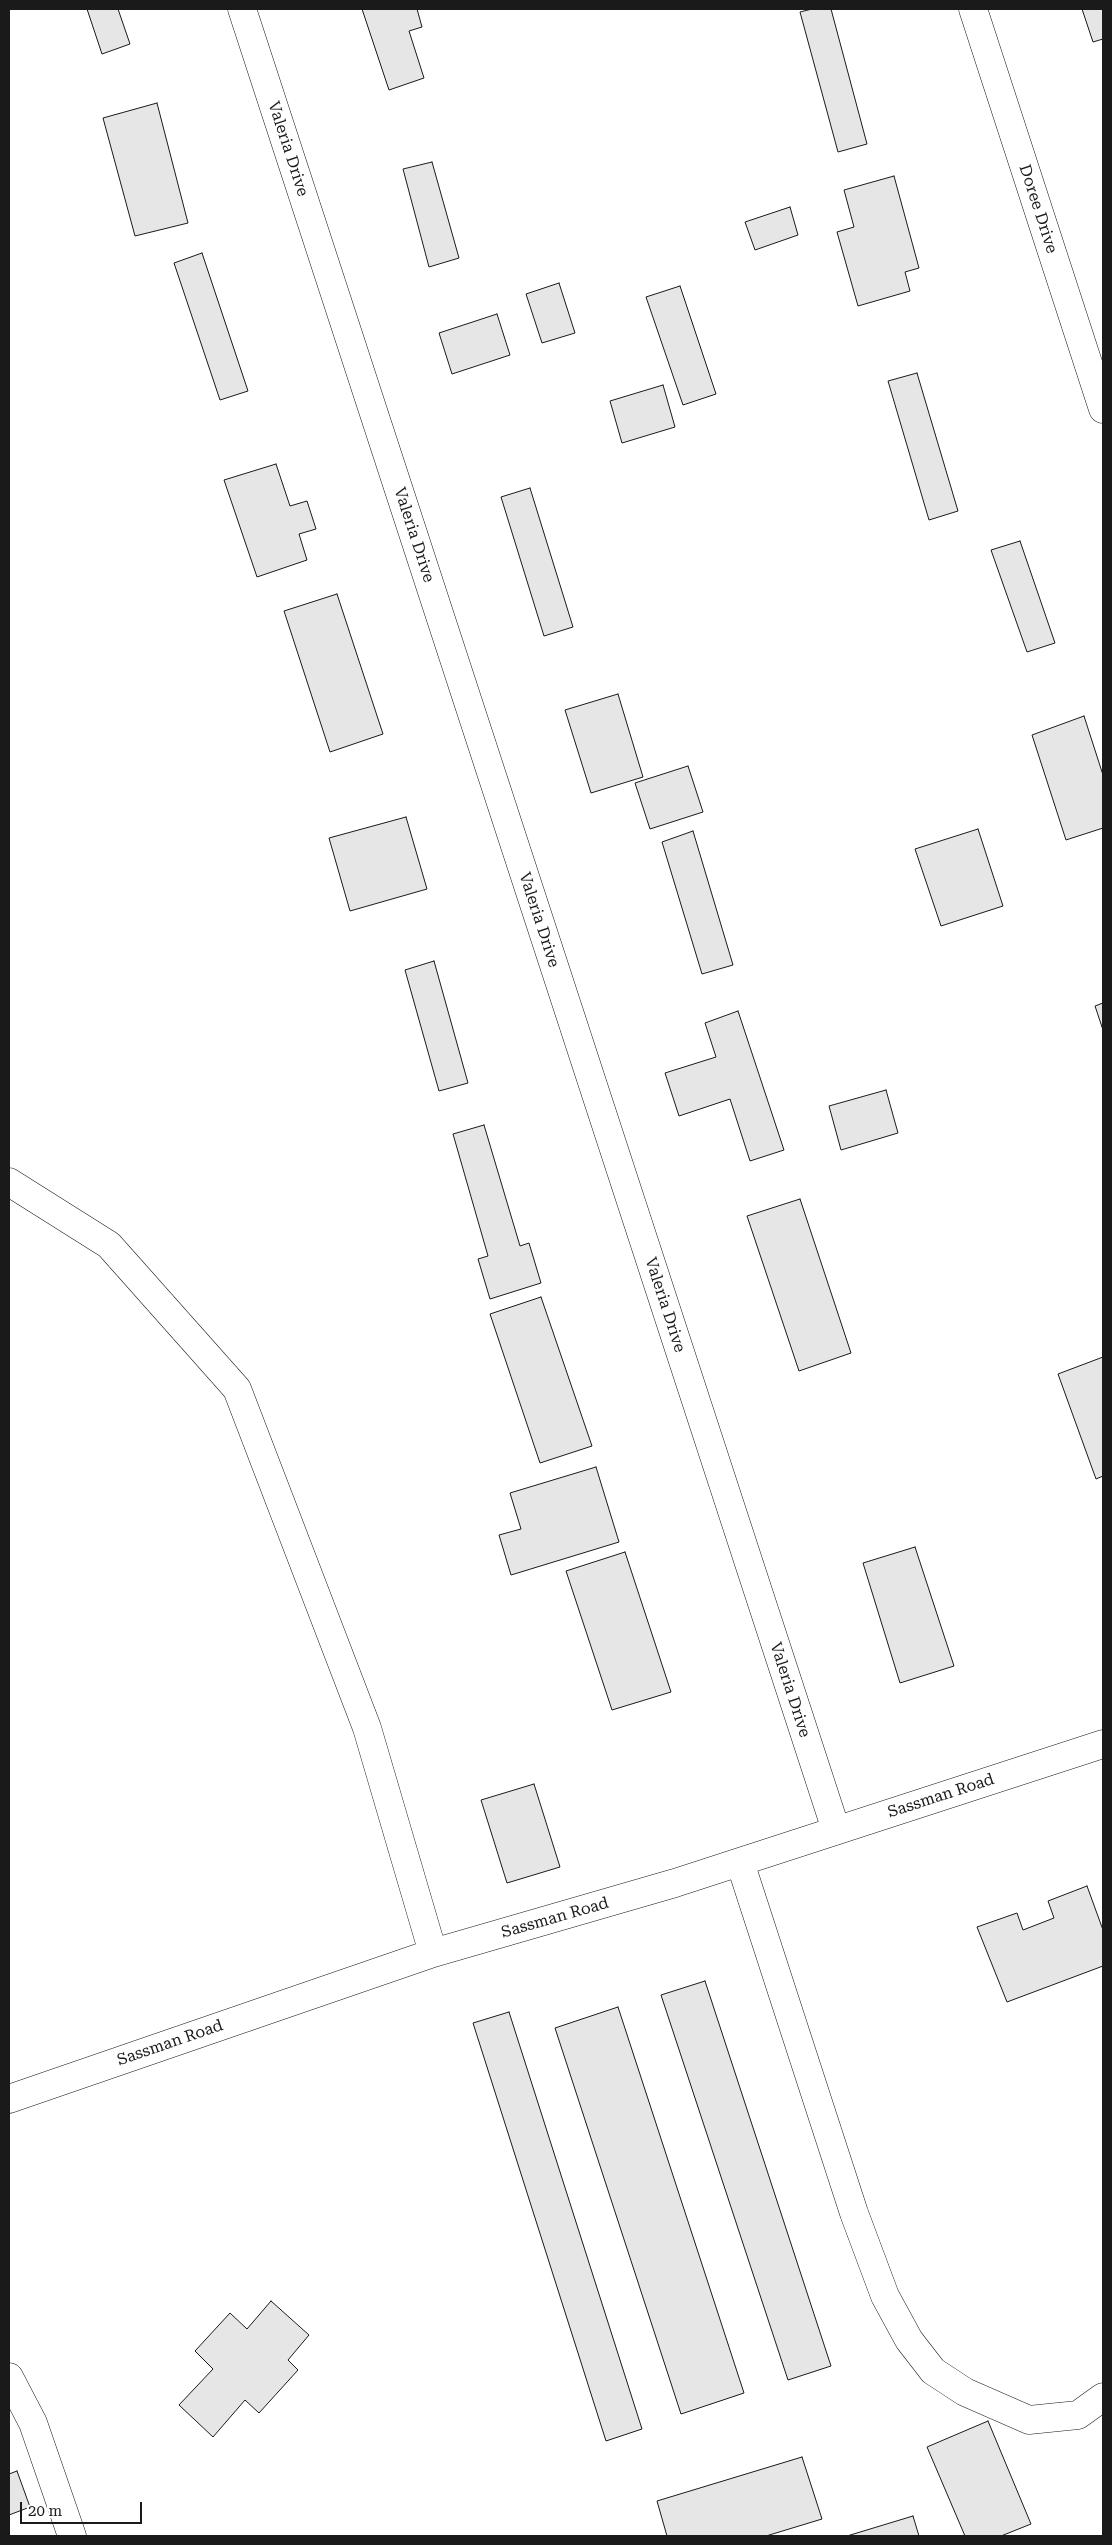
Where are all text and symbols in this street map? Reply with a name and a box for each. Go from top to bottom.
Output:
street label: Valeria Drive [264,99,312,199]
street label: Doree Drive [1015,162,1061,256]
street label: Valeria Drive [390,485,438,585]
street label: Valeria Drive [515,870,563,970]
street label: Valeria Drive [641,1255,689,1355]
street label: Valeria Drive [766,1640,814,1740]
street label: Sassman Road [885,1770,997,1822]
street label: Sassman Road [499,1894,611,1942]
street label: Sassman Road [115,2016,225,2070]
scale bar [22,2492,145,2524]
text: 20 m [28,2502,62,2520]

